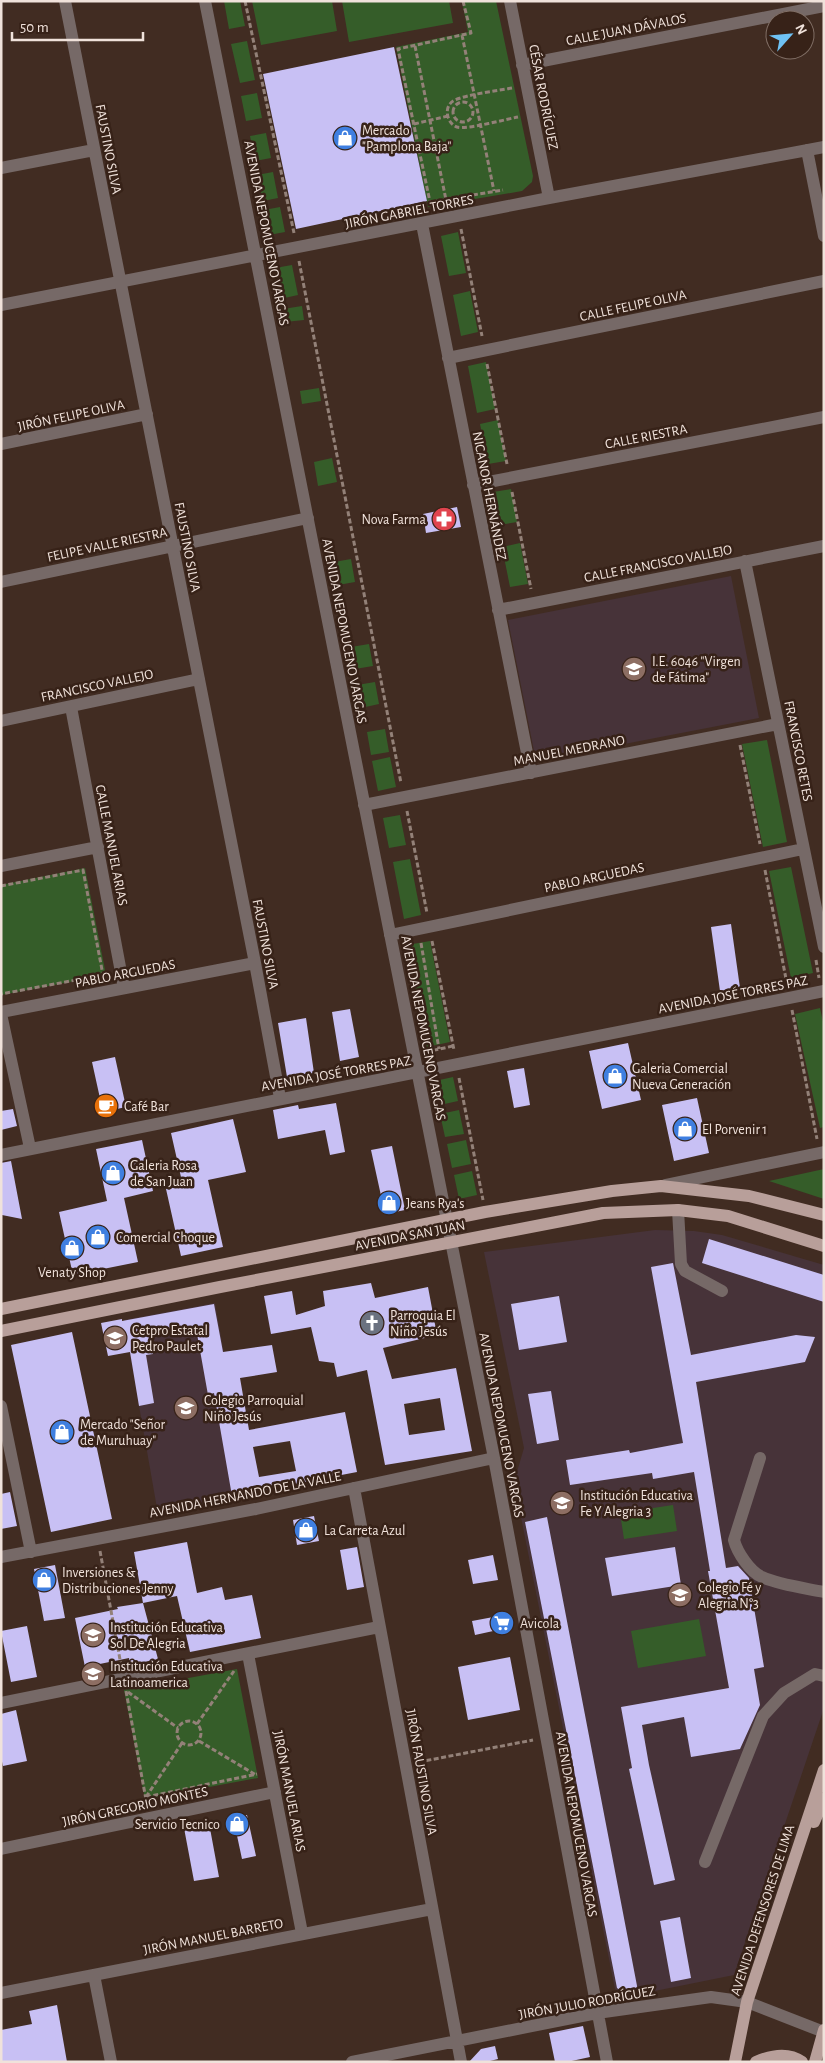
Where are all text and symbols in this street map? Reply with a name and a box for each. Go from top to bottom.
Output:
street label: CALLE JUAN DÁVALOS [564,9,687,48]
scale bar [12,10,144,42]
north arrow [765,10,815,60]
text: 50 m [20,20,49,35]
text: N [792,22,809,37]
street label: CÉSAR RODRÍGUEZ [526,43,563,151]
street label: FAUSTINO SILVA [92,103,124,195]
place label: Mercado "Pamplona Baja" [362,124,451,154]
shop icon: Mercado "Pamplona Baja" [332,125,358,151]
street label: AVENIDA NEPOMUCENO VARGAS [241,139,291,327]
street label: JIRÓN GABRIEL TORRES [343,190,475,231]
street label: CALLE FELIPE OLIVA [579,288,688,324]
street label: JIRÓN FELIPE OLIVA [16,395,126,434]
street label: CALLE RIESTRA [604,422,688,452]
street label: NICANOR HERNÁNDEZ [470,430,511,562]
street label: FAUSTINO SILVA [171,501,203,593]
pharmacy icon: Nova Farma [431,506,457,532]
place label: Nova Farma [361,513,427,527]
street label: FELIPE VALLE RIESTRA [46,525,169,565]
street label: AVENIDA NEPOMUCENO VARGAS [319,537,369,725]
street label: CALLE FRANCISCO VALLEJO [583,543,734,585]
place label: I.E. 6046 "Virgen de Fátima" [652,655,741,685]
school or university icon: I.E. 6046 "Virgen de Fátima" [621,656,647,682]
street label: FRANCISCO VALLEJO [40,667,155,705]
street label: FRANCISCO RETES [781,700,815,803]
street label: MANUEL MEDRANO [512,733,626,769]
street label: CALLE MANUEL ARIAS [92,784,130,907]
street label: PABLO ARGUEDAS [543,861,646,895]
street label: FAUSTINO SILVA [249,898,281,990]
street label: AVENIDA NEPOMUCENO VARGAS [398,934,448,1122]
street label: PABLO ARGUEDAS [74,957,177,991]
street label: AVENIDA JOSÉ TORRES PAZ [657,971,809,1016]
street label: AVENIDA JOSÉ TORRES PAZ [260,1051,412,1094]
place label: Galeria Comercial Nueva Generación [632,1062,731,1092]
shop icon: Galeria Comercial Nueva Generación [602,1063,628,1089]
cafe icon: Café Bar [93,1093,119,1119]
place label: Café Bar [124,1100,169,1114]
shop icon: El Porvenir 1 [672,1116,698,1142]
place label: El Porvenir 1 [702,1123,767,1137]
place label: Galeria Rosa de San Juan [130,1159,198,1189]
shop icon: Galeria Rosa de San Juan [100,1160,126,1186]
shop icon: Jeans Rya's [376,1190,402,1216]
place label: Jeans Rya's [406,1197,464,1211]
street label: AVENIDA SAN JUAN [354,1218,467,1254]
shop icon: Comercial Choque [85,1224,111,1250]
place label: Comercial Choque [116,1231,215,1245]
shop icon: Venaty Shop [59,1235,85,1261]
place label: Venaty Shop [38,1266,106,1280]
place label: Parroquia El Niño Jesús [390,1309,456,1339]
church icon: Parroquia El Niño Jesús [359,1310,385,1336]
place label: Cetpro Estatal Pedro Paulet [132,1324,208,1354]
school or university icon: Cetpro Estatal Pedro Paulet [102,1325,128,1351]
street label: AVENIDA NEPOMUCENO VARGAS [476,1331,526,1519]
place label: Colegio Parroquial Niño Jesús [204,1394,304,1424]
school or university icon: Colegio Parroquial Niño Jesús [173,1395,199,1421]
place label: Mercado "Señor de Muruhuay" [80,1418,166,1448]
shop icon: Mercado "Señor de Muruhuay" [49,1419,75,1445]
street label: AVENIDA HERNANDO DE LA VALLE [148,1469,342,1520]
place label: Institución Educativa Fe Y Alegria 3 [580,1489,694,1519]
school or university icon: Institución Educativa Fe Y Alegria 3 [549,1490,575,1516]
shop icon: La Carreta Azul [293,1517,319,1543]
place label: La Carreta Azul [324,1524,405,1538]
place label: Inversiones & Distribuciones Jenny [62,1566,174,1596]
shop icon: Inversiones & Distribuciones Jenny [31,1567,57,1593]
place label: Colegio Fé y Alegria N°3 [698,1581,761,1611]
school or university icon: Colegio Fé y Alegria N°3 [667,1582,693,1608]
supermarket icon: Avicola [489,1610,515,1636]
place label: Avicola [520,1617,560,1631]
place label: Institución Educativa Sol De Alegria [110,1621,224,1651]
school or university icon: Institución Educativa Sol De Alegria [80,1622,106,1648]
place label: Institución Educativa Latinoamerica [110,1660,224,1690]
school or university icon: Institución Educativa Latinoamerica [80,1661,106,1687]
street label: JIRÓN FAUSTINO SILVA [403,1708,442,1836]
street label: JIRÓN MANUEL ARIAS [270,1729,311,1853]
street label: AVENIDA NEPOMUCENO VARGAS [553,1730,599,1918]
street label: JIRÓN GREGORIO MONTES [61,1782,209,1829]
shop icon: Servicio Tecnico [224,1811,250,1837]
place label: Servicio Tecnico [135,1818,220,1832]
street label: AVENIDA DEFENSORES DE LIMA [729,1823,797,1998]
street label: JIRÓN MANUEL BARRETO [142,1914,284,1957]
street label: JIRÓN JULIO RODRÍGUEZ [517,1981,656,2022]

